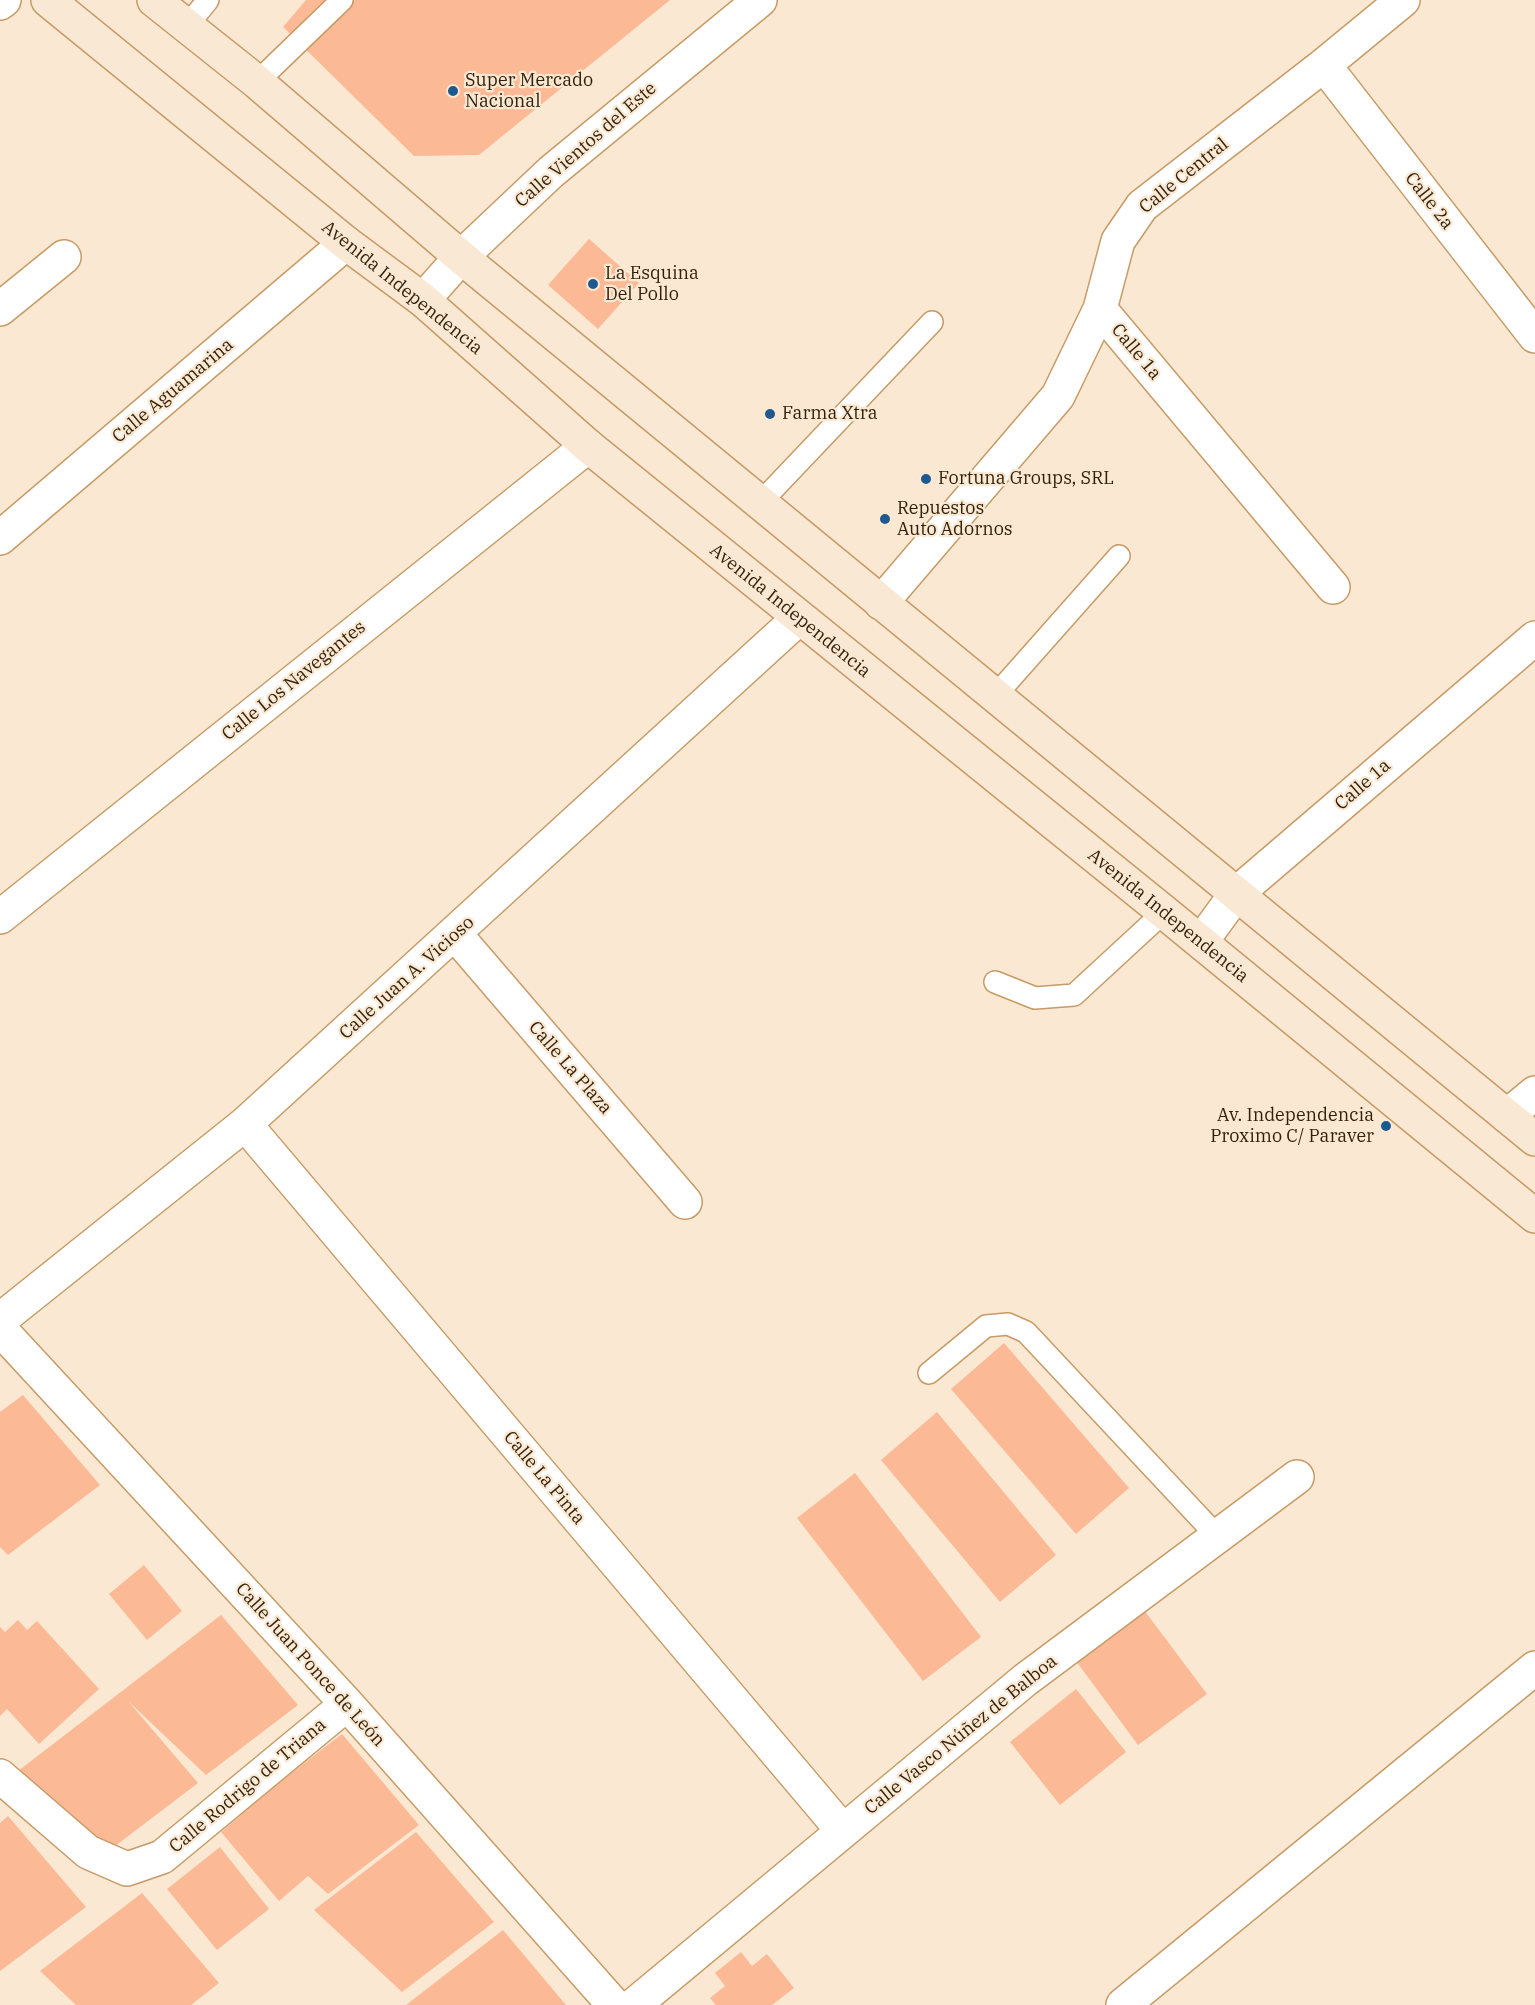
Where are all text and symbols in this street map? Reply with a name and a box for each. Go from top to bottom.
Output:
place label: Super Mercado Nacional [465,70,593,112]
street label: Calle Vientos del Este [511,78,661,212]
marker: Super Mercado Nacional [446,84,460,98]
street label: Calle Central [1135,134,1233,218]
street label: Calle 2a [1400,168,1458,234]
street label: Avenida Independencia [317,216,487,360]
place label: La Esquina Del Pollo [605,263,699,306]
marker: La Esquina Del Pollo [586,277,600,291]
street label: Calle 1a [1106,320,1166,384]
street label: Calle Aguamarina [108,334,238,448]
place label: Farma Xtra [782,403,878,425]
marker: Farma Xtra [763,407,777,421]
place label: Fortuna Groups, SRL [938,468,1114,490]
marker: Fortuna Groups, SRL [919,472,933,486]
place label: Repuestos Auto Adornos [897,498,1013,540]
marker: Repuestos Auto Adornos [878,512,892,526]
street label: Avenida Independencia [705,539,875,683]
street label: Calle Los Navegantes [218,617,370,745]
street label: Calle 1a [1331,755,1395,815]
street label: Avenida Independencia [1083,844,1253,988]
street label: Calle Juan A. Vicioso [335,912,479,1044]
street label: Calle La Plaza [524,1017,616,1119]
place label: Av. Independencia Proximo C/ Paraver [1210,1105,1374,1148]
marker: Av. Independencia Proximo C/ Paraver [1379,1119,1393,1133]
street label: Calle La Pinta [499,1427,589,1529]
street label: Calle Juan Ponce de León [231,1579,389,1751]
street label: Calle Vasco Núñez de Balboa [860,1651,1062,1819]
street label: Calle Rodrigo de Triana [165,1714,331,1858]

